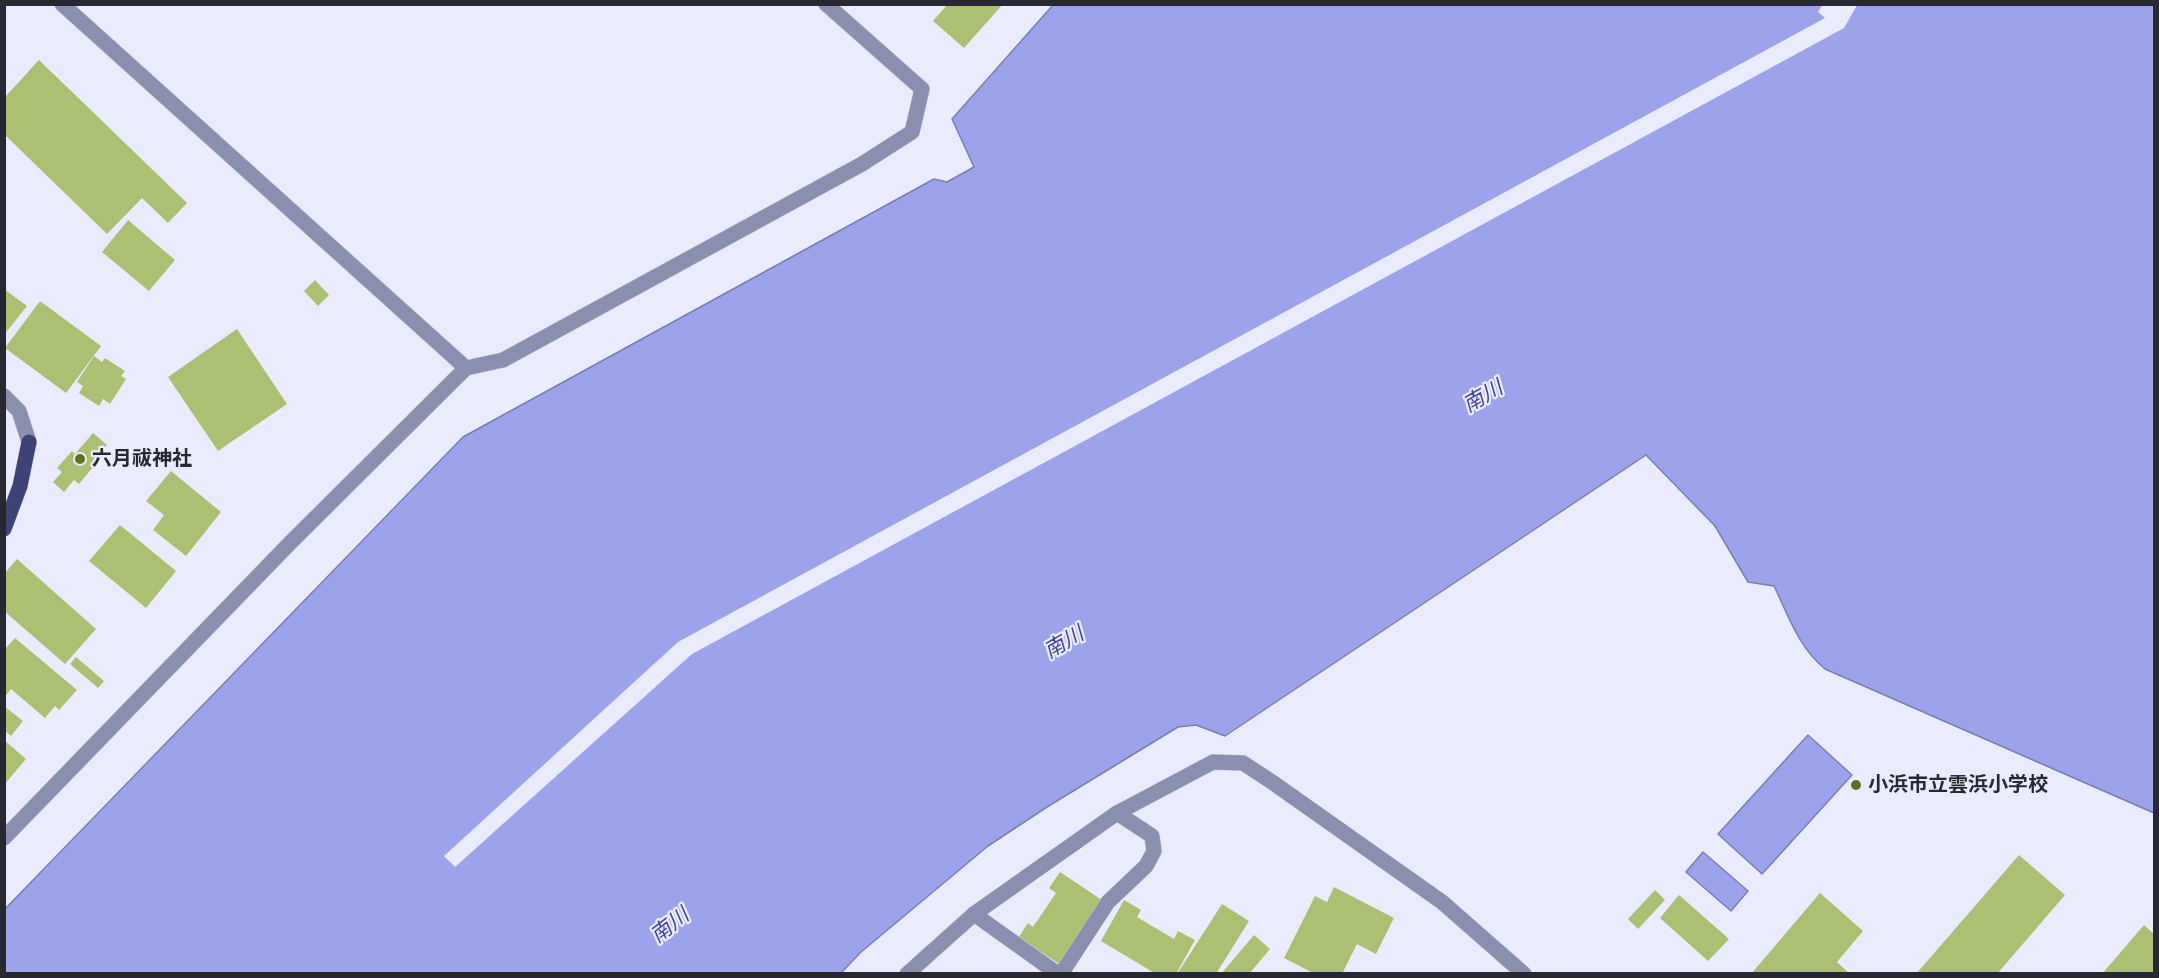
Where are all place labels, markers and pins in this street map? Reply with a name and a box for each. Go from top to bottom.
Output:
place label: 六月祓神社 [92,447,192,471]
marker: 六月祓神社 [73,452,87,466]
place label: 小浜市立雲浜小学校 [1868,773,2048,797]
marker: 小浜市立雲浜小学校 [1849,778,1863,792]

